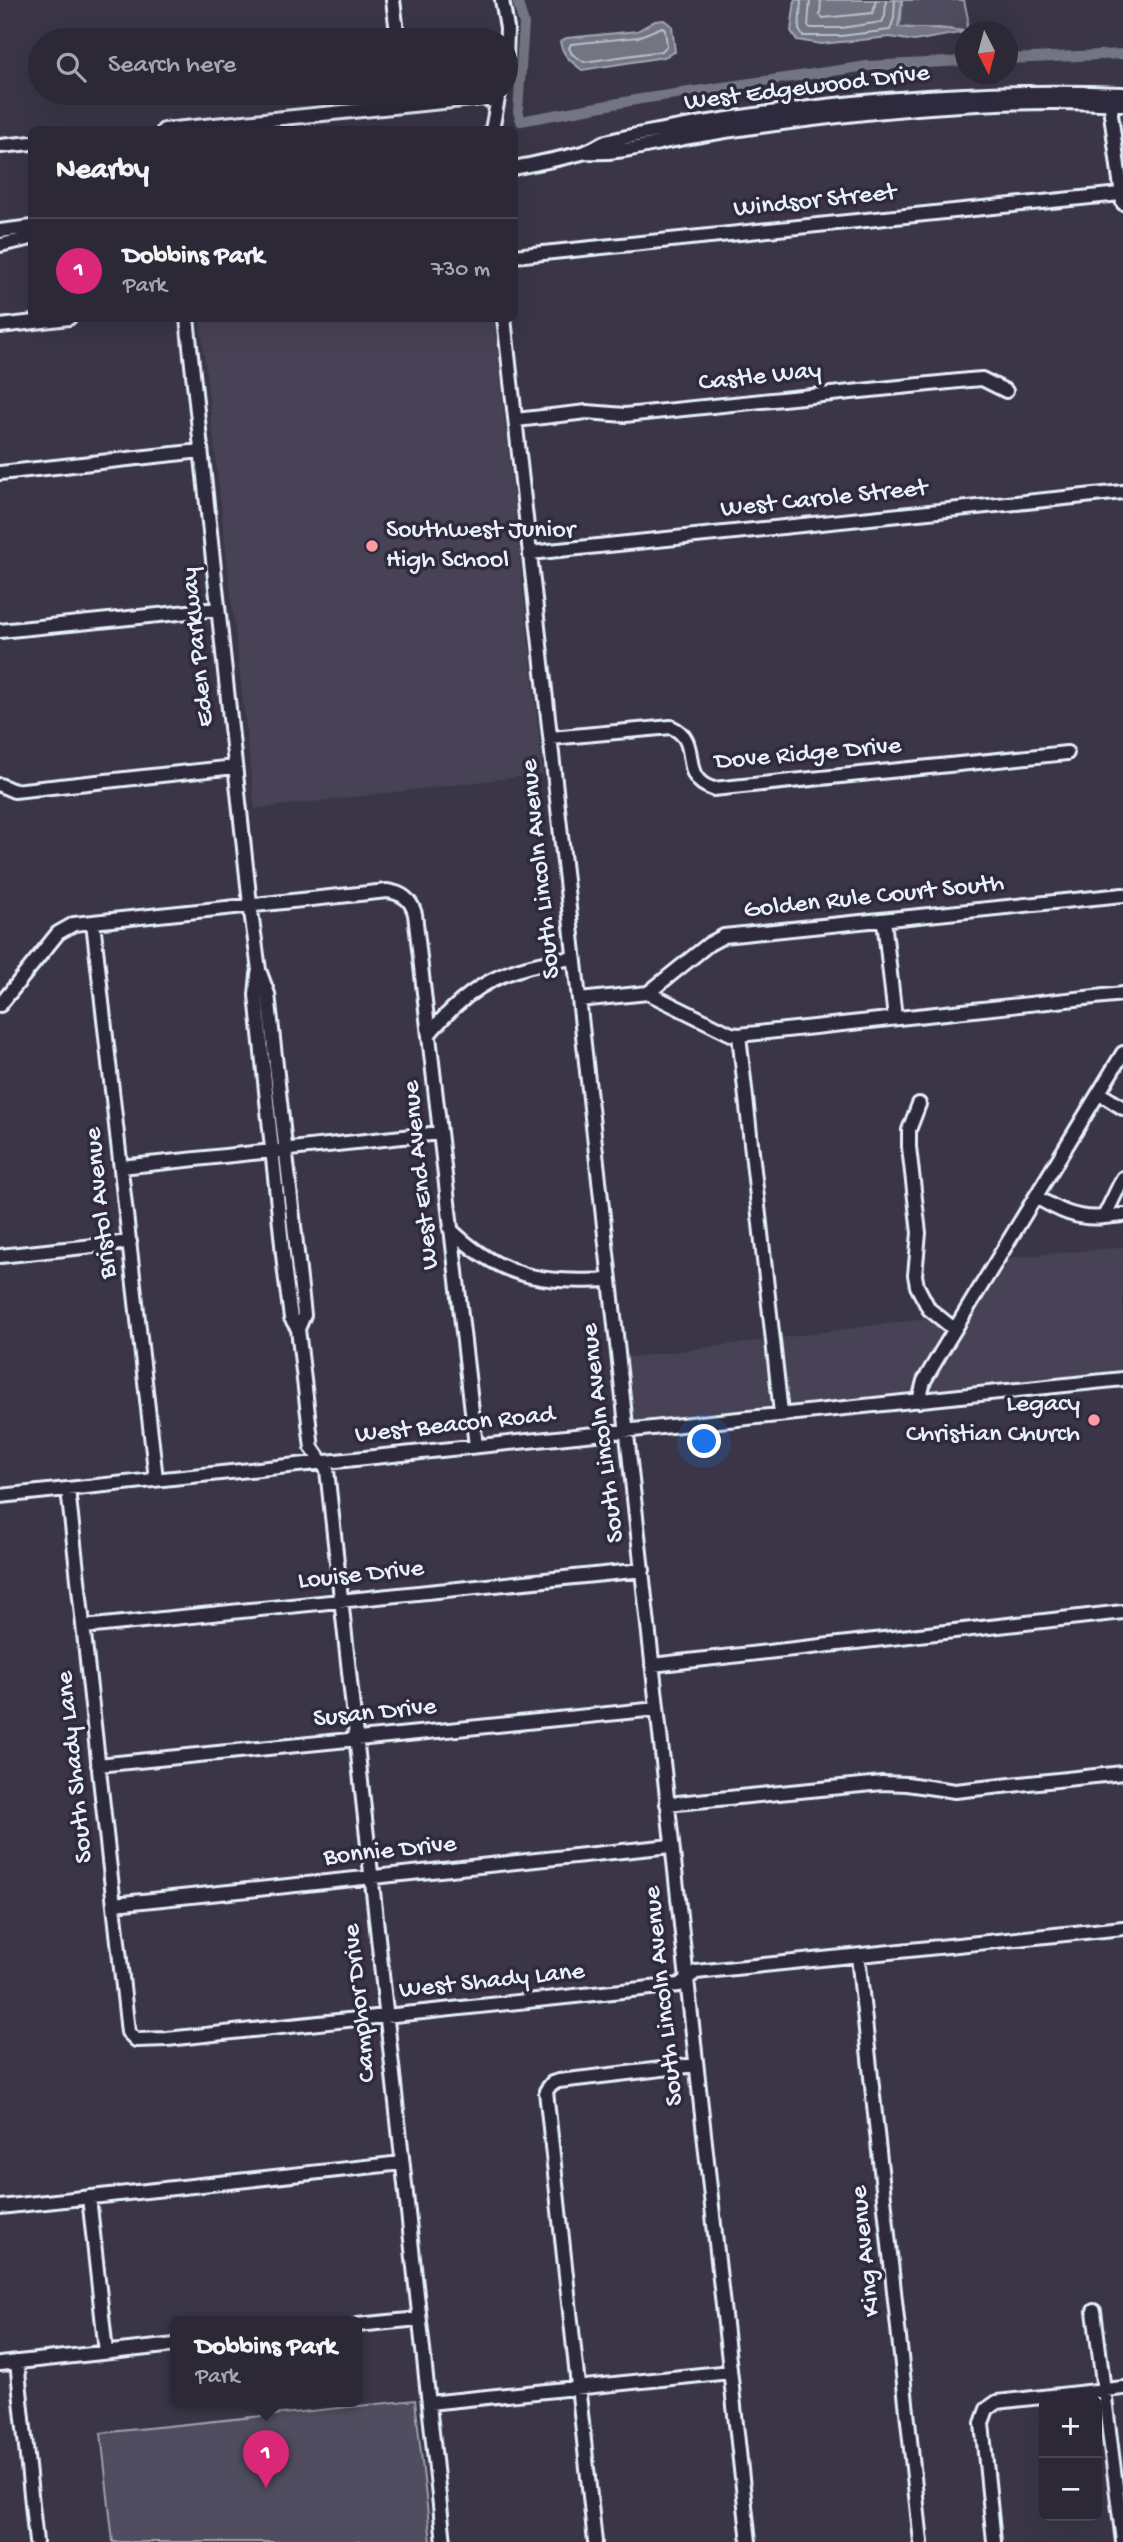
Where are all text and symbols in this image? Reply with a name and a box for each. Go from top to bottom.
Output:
north arrow [955,21,1018,84]
search box [28,28,518,105]
icon: search [52,48,90,86]
text: Search here [108,51,236,82]
street label: West Edgewood Drive [683,59,932,119]
text: Nearby [56,154,149,189]
street label: Windsor Street [732,178,900,226]
text: Dobbins Park [123,242,264,273]
text: 1 [74,257,84,284]
text: 730 m [431,257,490,284]
text: Park [123,273,167,300]
street label: Castle Way [697,356,823,400]
street label: West Carole Street [719,473,931,526]
place label: Southwest Junior High School [386,516,578,577]
marker: Southwest Junior High School [364,538,380,554]
street label: Eden Parkway [175,565,223,728]
street label: Dove Ridge Drive [712,731,903,779]
street label: South Lincoln Avenue [515,757,569,980]
street label: Golden Rule Court South [742,869,1006,927]
street label: West End Avenue [397,1078,447,1271]
street label: Bristol Avenue [79,1125,125,1281]
street label: South Lincoln Avenue [575,1321,633,1544]
place label: Legacy Christian Church [906,1390,1080,1451]
street label: West Beacon Road [354,1400,558,1452]
marker: Legacy Christian Church [1086,1412,1102,1428]
your location [687,1424,721,1458]
street label: Louise Drive [296,1554,426,1598]
street label: South Shady Lane [50,1669,101,1865]
street label: Susan Drive [312,1692,439,1736]
street label: Bonnie Drive [321,1830,459,1874]
street label: South Lincoln Avenue [638,1884,692,2107]
street label: Camphor Drive [337,1922,385,2084]
street label: West Shady Lane [398,1957,587,2007]
street label: King Avenue [845,2183,889,2318]
popup [170,2316,362,2407]
text: Dobbins Park [195,2333,337,2364]
text: Park [195,2364,239,2391]
map controls [1039,2395,1102,2521]
button: + [1039,2395,1102,2458]
pin: 1 [243,2430,289,2488]
button: − [1039,2458,1102,2521]

